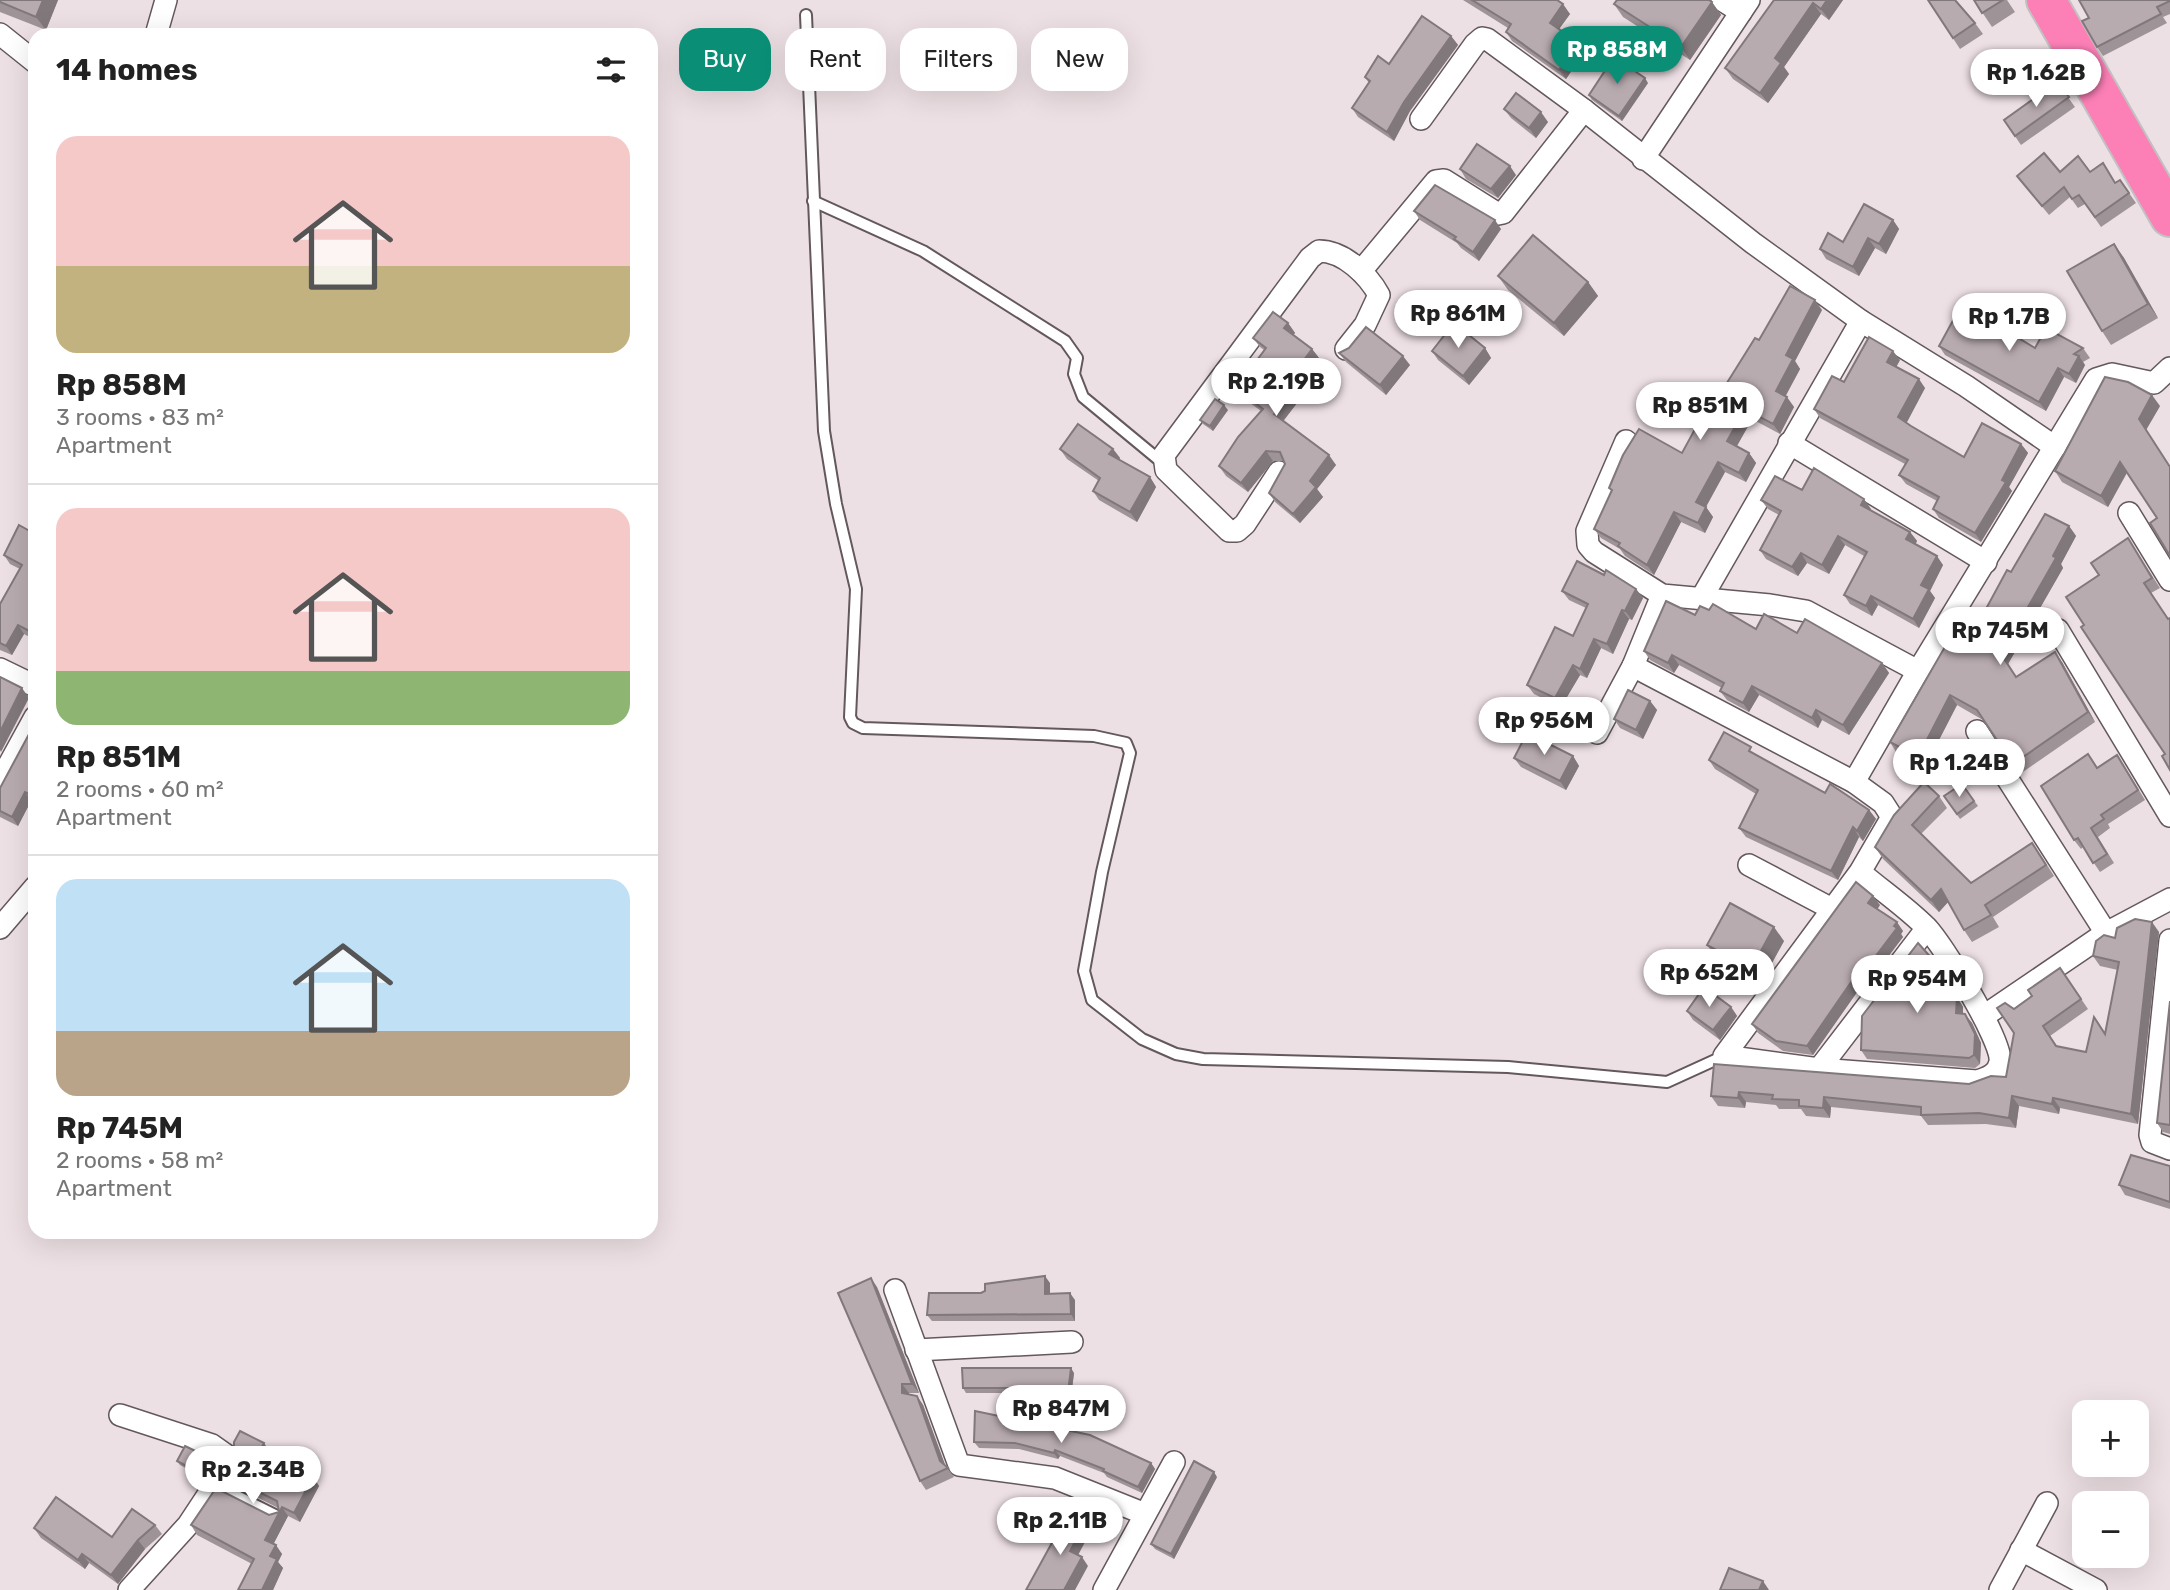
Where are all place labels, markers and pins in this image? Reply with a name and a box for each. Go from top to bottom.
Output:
pin: Rp 858M [1552,27,1682,86]
pin: Rp 1.62B [1964,50,2108,109]
pin: Rp 861M [1393,290,1523,350]
pin: Rp 1.7B [1944,294,2074,353]
pin: Rp 2.19B [1204,358,1348,418]
pin: Rp 851M [1635,382,1765,442]
pin: Rp 745M [1935,608,2065,667]
pin: Rp 956M [1479,698,1609,757]
pin: Rp 1.24B [1887,740,2031,799]
pin: Rp 652M [1644,950,1774,1009]
pin: Rp 954M [1852,956,1982,1015]
pin: Rp 847M [996,1386,1126,1445]
pin: Rp 2.34B [181,1446,325,1506]
pin: Rp 2.11B [988,1498,1132,1557]

